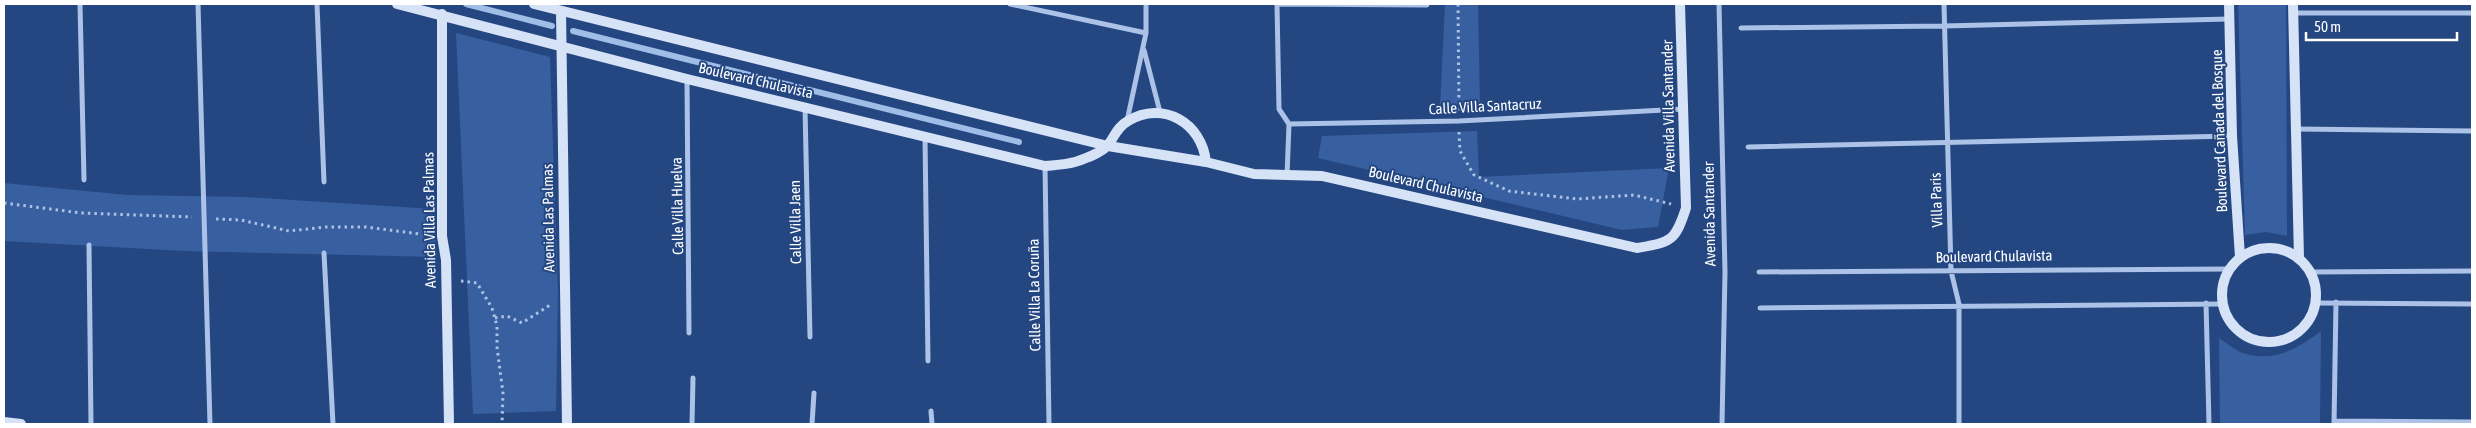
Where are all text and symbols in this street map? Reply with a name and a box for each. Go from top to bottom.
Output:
scale bar [2306,10,2457,42]
text: 50 m [2314,18,2341,35]
street label: Avenida Villa Santander [1658,39,1678,172]
street label: Boulevard Cañada del Bosque [2208,49,2230,213]
street label: Boulevard Chulavista [697,59,815,101]
street label: Calle Villa Santacruz [1428,95,1542,117]
street label: Avenida Villa Las Palmas [419,152,439,288]
street label: Calle Villa Huelva [668,157,686,255]
street label: Avenida Santander [1700,161,1718,266]
street label: Boulevard Chulavista [1367,163,1485,205]
street label: Avenida Las Palmas [539,164,557,272]
street label: Villa Paris [1927,172,1945,228]
street label: Calle Villa Jaen [786,180,804,264]
street label: Calle Villa La Coruña [1025,238,1043,352]
street label: Boulevard Chulavista [1935,246,2053,266]

